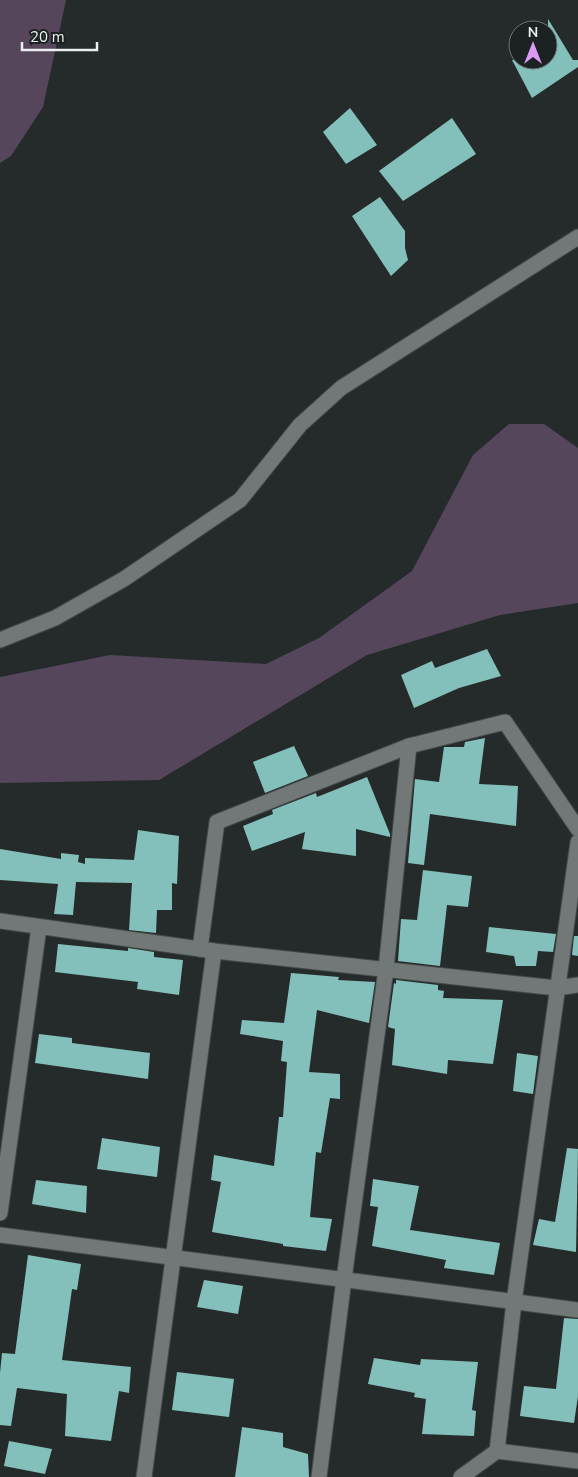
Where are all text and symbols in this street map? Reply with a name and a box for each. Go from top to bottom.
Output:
scale bar [22,20,98,52]
north arrow [508,20,558,70]
text: N [528,23,538,42]
text: 20 m [30,27,65,47]

